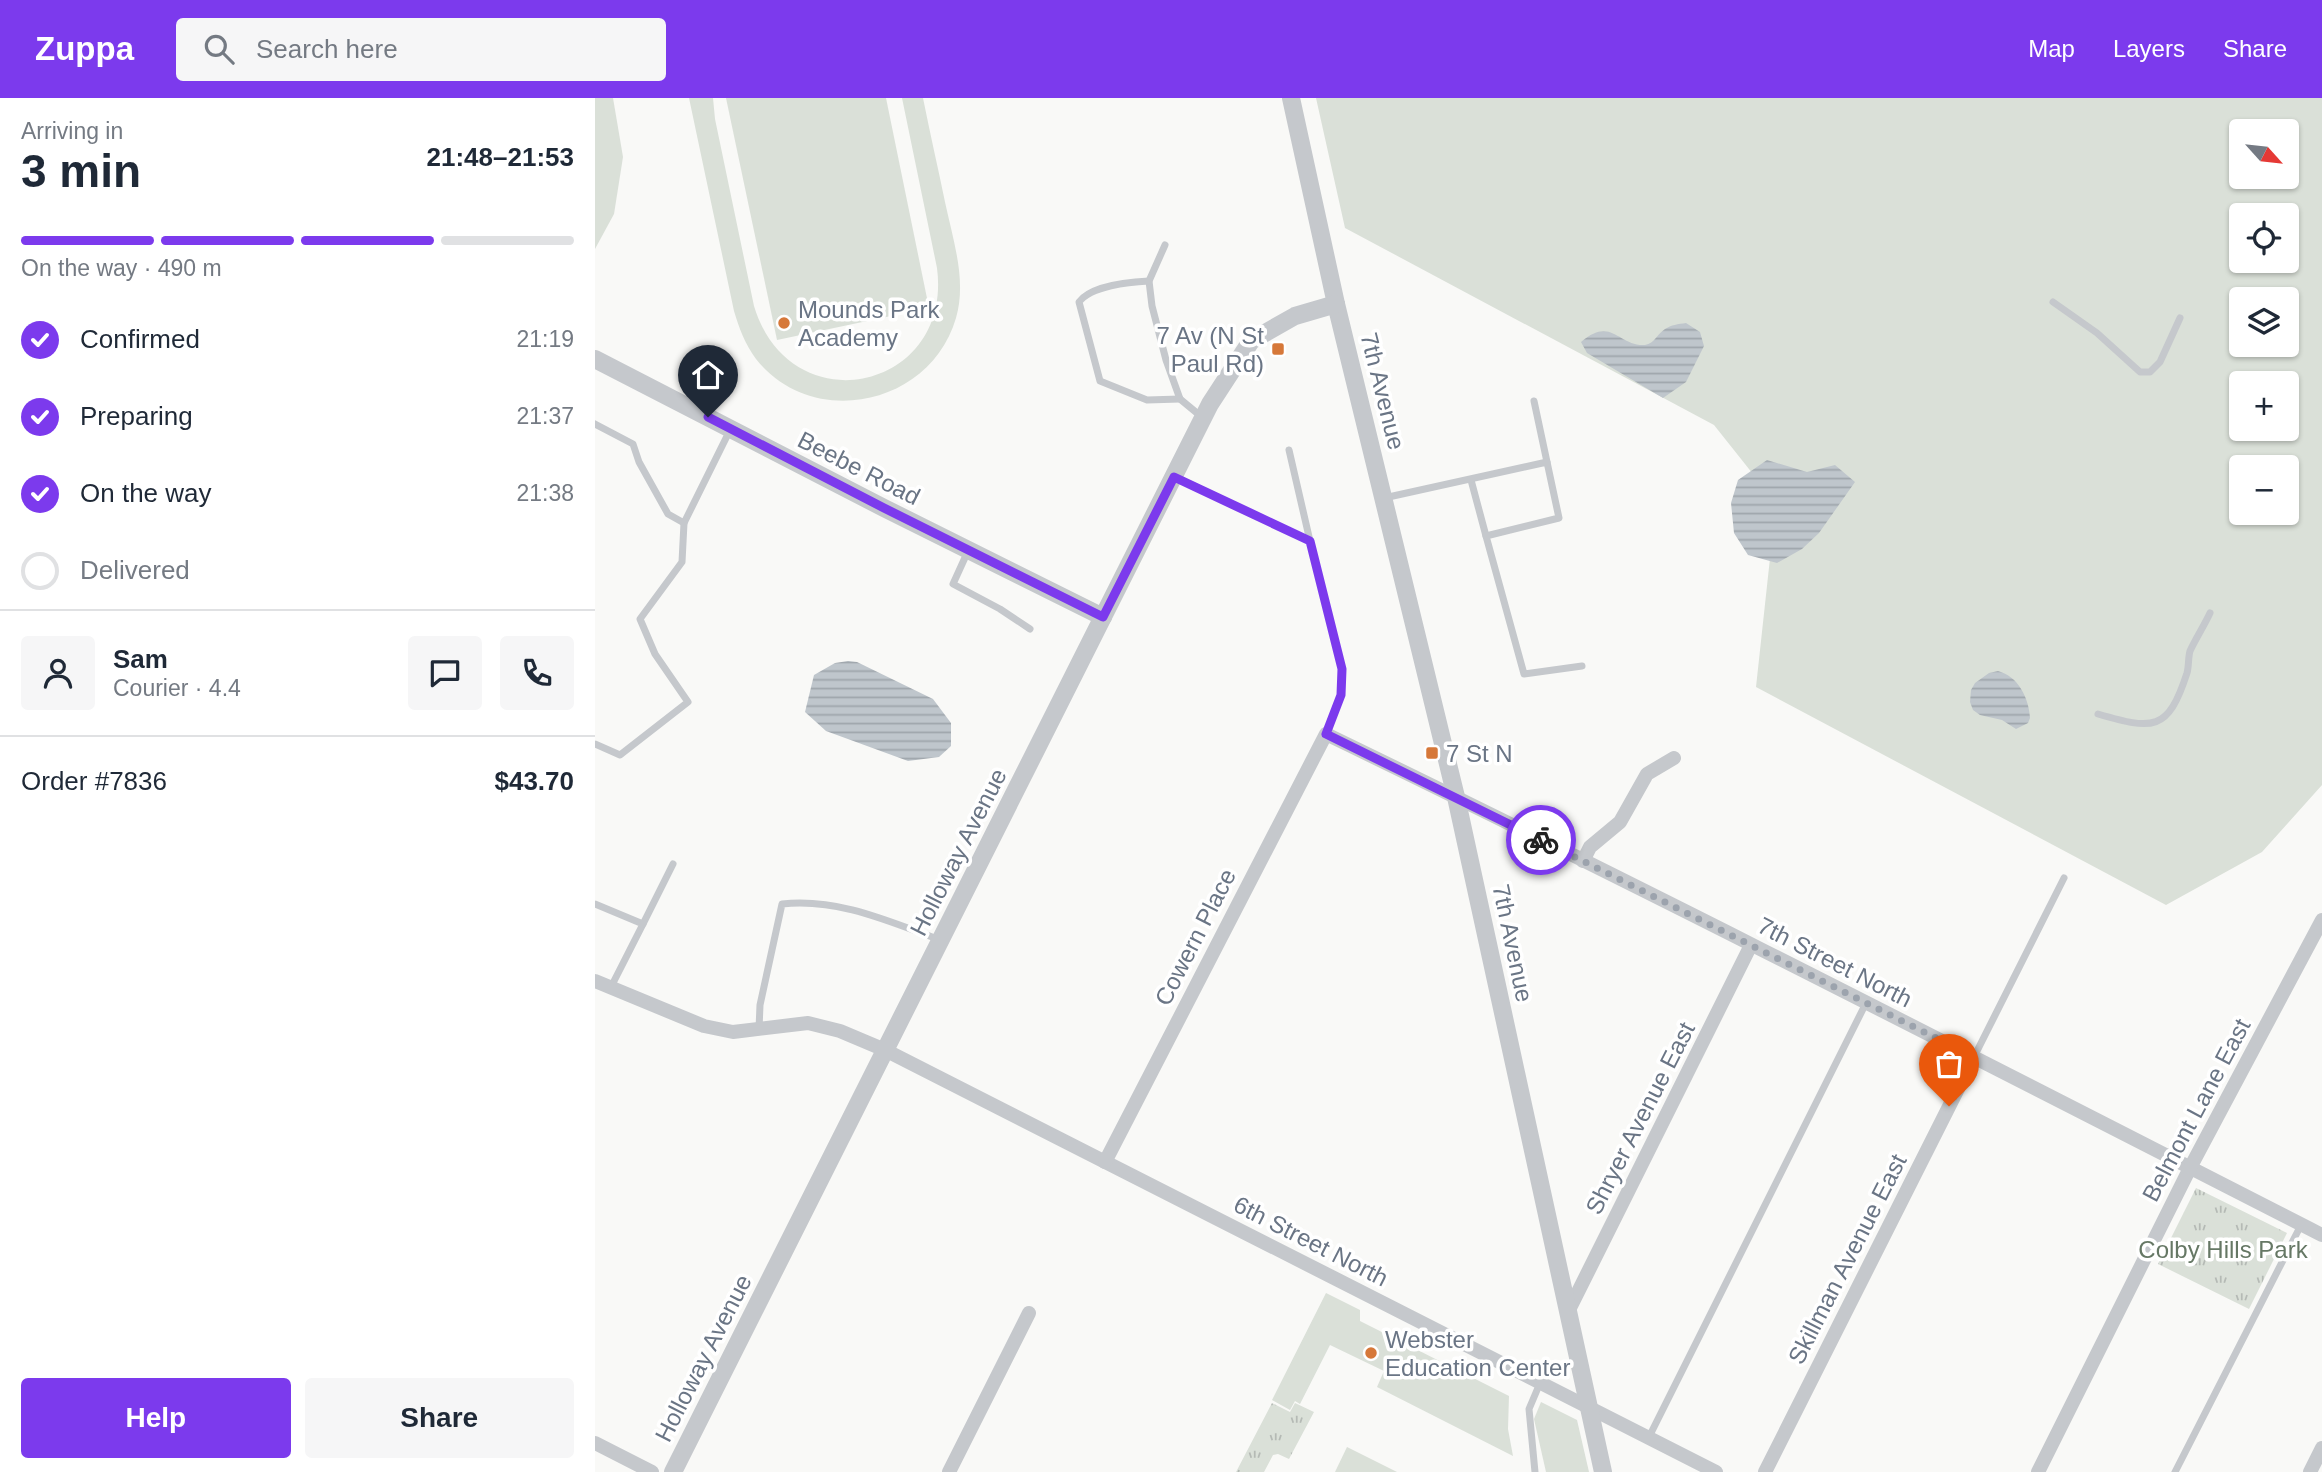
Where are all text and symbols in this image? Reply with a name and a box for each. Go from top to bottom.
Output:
search box [176,18,666,81]
text: Zuppa [35,30,134,67]
icon: search [200,30,238,68]
text: Search here [256,34,398,64]
text: Map [2028,35,2075,62]
text: Layers [2113,35,2185,62]
text: Share [2223,35,2287,62]
text: Arriving in [21,118,123,144]
north arrow [2229,119,2299,189]
map controls [2229,119,2299,525]
text: 21:48–21:53 [427,142,574,172]
text: 3 min [21,145,141,197]
button: locate [2229,203,2299,273]
text: On the way · 490 m [21,255,222,281]
button: layers [2229,287,2299,357]
place label: Mounds Park Academy [798,296,940,351]
marker: Mounds Park Academy [776,315,792,331]
icon: check [21,321,59,359]
place label: 7 Av (N St Paul Rd) [1156,322,1264,377]
text: Confirmed [80,324,200,354]
text: 21:19 [516,326,574,352]
street label: 7th Avenue [1355,330,1411,452]
marker: 7 Av (N St Paul Rd) [1270,341,1286,357]
pin [678,345,738,417]
icon: home [689,356,727,394]
button: + [2229,371,2299,441]
icon: check [21,398,59,436]
text: Preparing [80,401,193,431]
text: 21:37 [516,403,574,429]
street label: Beebe Road [793,426,925,510]
button: − [2229,455,2299,525]
icon: check [21,475,59,513]
text: On the way [80,478,212,508]
text: 21:38 [516,480,574,506]
text: Delivered [80,555,190,585]
button: person [21,636,95,710]
button: chat [408,636,482,710]
button: phone [500,636,574,710]
text: Sam [113,644,168,674]
text: Courier · 4.4 [113,675,241,701]
place label: 7 St N [1446,740,1513,767]
marker: 7 St N [1424,745,1440,761]
street label: Holloway Avenue [904,764,1012,940]
text: Order #7836 [21,766,167,796]
text: $43.70 [494,766,574,796]
courier [1506,805,1576,875]
icon: bike [1522,821,1560,859]
street label: Cowern Place [1149,864,1241,1010]
street label: 7th Avenue [1487,882,1539,1004]
street label: 7th Street North [1753,912,1917,1012]
street label: Belmont Lane East [2136,1014,2256,1206]
street label: Shryer Avenue East [1580,1017,1700,1218]
pin [1919,1034,1979,1106]
icon: bag [1930,1045,1968,1083]
street label: Skillman Avenue East [1782,1149,1912,1368]
street label: 6th Street North [1229,1191,1393,1291]
park label: Colby Hills Park [2138,1236,2309,1263]
street label: Holloway Avenue [649,1270,757,1446]
place label: Webster Education Center [1385,1326,1570,1381]
marker: Webster Education Center [1363,1345,1379,1361]
button: Help [21,1378,291,1458]
button: Share [305,1378,574,1458]

